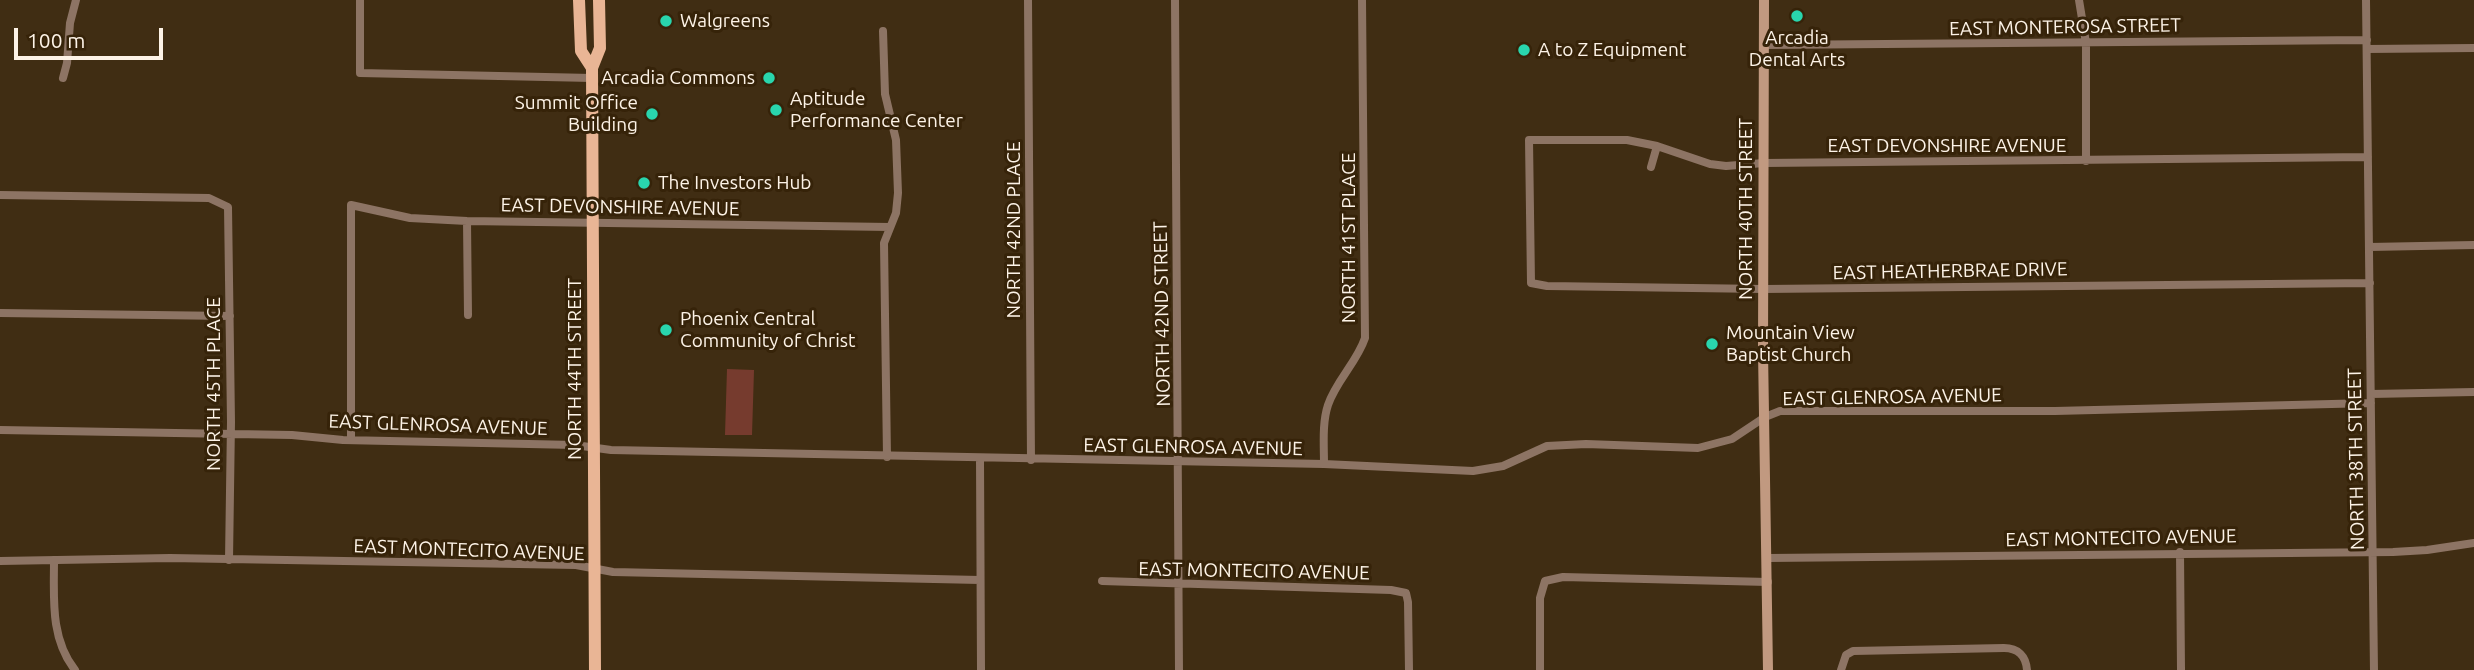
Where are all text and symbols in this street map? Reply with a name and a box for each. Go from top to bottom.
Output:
marker: Arcadia Dental Arts [1789,8,1805,24]
place label: Walgreens [680,10,770,32]
marker: Walgreens [658,13,674,29]
scale bar [18,14,166,58]
street label: EAST MONTEROSA STREET [1949,14,2181,40]
place label: Arcadia Dental Arts [1749,27,1845,71]
text: 100 m [27,28,85,52]
place label: A to Z Equipment [1538,39,1686,61]
marker: A to Z Equipment [1516,42,1532,58]
place label: Arcadia Commons [601,67,755,89]
marker: Arcadia Commons [761,70,777,86]
place label: Aptitude Performance Center [790,88,963,132]
place label: Summit Office Building [515,92,638,136]
marker: Aptitude Performance Center [768,102,784,118]
marker: Summit Office Building [644,106,660,122]
street label: NORTH 40TH STREET [1735,118,1757,300]
street label: EAST DEVONSHIRE AVENUE [1828,135,2066,157]
street label: NORTH 42ND PLACE [1003,141,1025,319]
street label: NORTH 41ST PLACE [1338,153,1360,323]
place label: The Investors Hub [658,172,811,194]
marker: The Investors Hub [636,175,652,191]
street label: EAST DEVONSHIRE AVENUE [500,194,740,220]
street label: NORTH 42ND STREET [1149,221,1175,407]
street label: EAST HEATHERBRAE DRIVE [1832,258,2068,284]
street label: NORTH 44TH STREET [564,278,586,460]
street label: NORTH 45TH PLACE [203,297,225,471]
place label: Phoenix Central Community of Christ [680,308,856,352]
marker: Phoenix Central Community of Christ [658,322,674,338]
place label: Mountain View Baptist Church [1726,322,1855,366]
marker: Mountain View Baptist Church [1704,336,1720,352]
street label: NORTH 38TH STREET [2343,368,2369,550]
street label: EAST GLENROSA AVENUE [1782,384,2002,410]
street label: EAST GLENROSA AVENUE [328,410,548,440]
street label: EAST GLENROSA AVENUE [1083,434,1303,460]
street label: EAST MONTECITO AVENUE [2005,525,2237,551]
street label: EAST MONTECITO AVENUE [353,535,585,565]
street label: EAST MONTECITO AVENUE [1138,558,1370,584]

